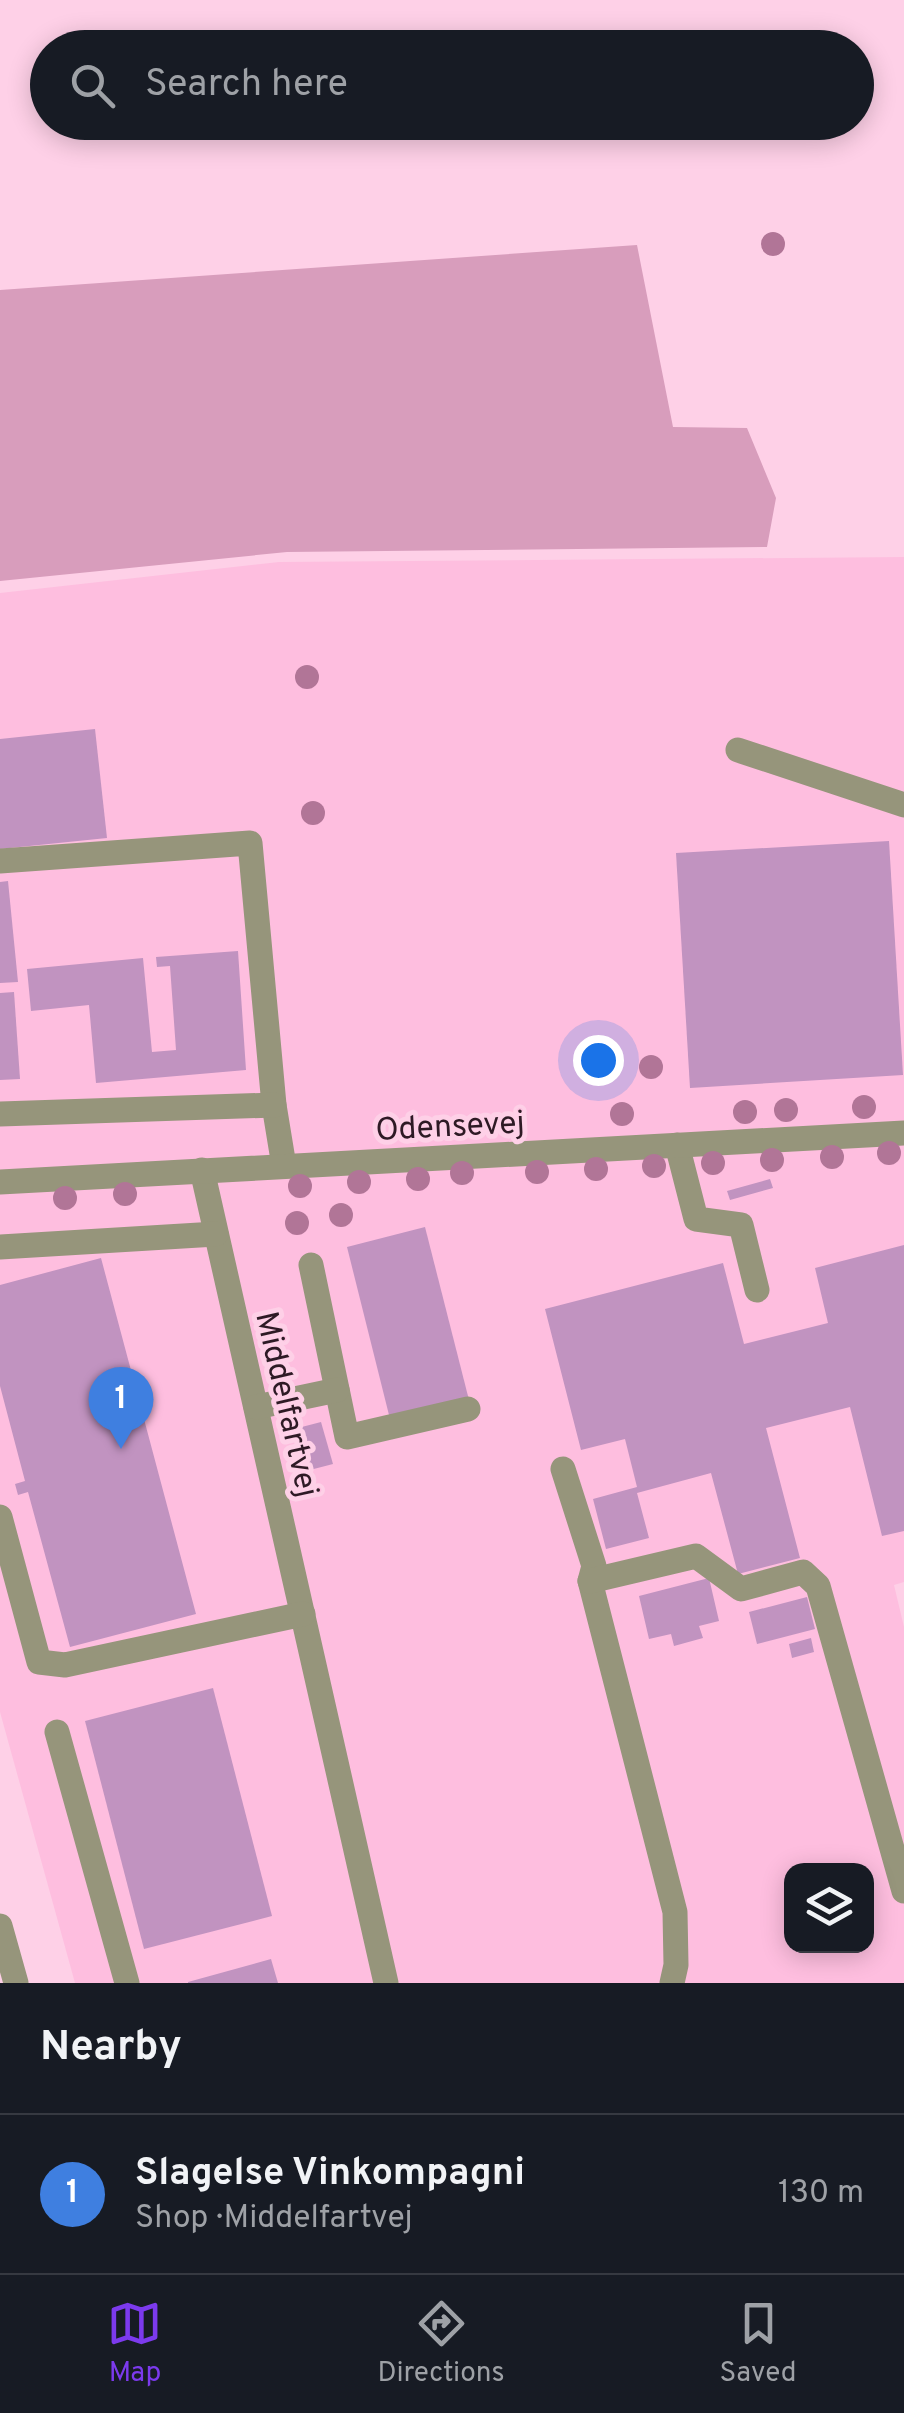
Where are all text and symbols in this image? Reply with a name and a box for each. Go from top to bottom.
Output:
search box [30,30,874,140]
icon: search [65,58,120,113]
text: Search here [145,61,348,110]
your location [573,1035,624,1086]
street label: Odensevej [375,1104,526,1152]
street label: Middelfartvej [244,1308,326,1501]
pin: 1 [88,1366,154,1449]
map controls [784,1863,874,1953]
button: layers [784,1863,874,1953]
text: Nearby [40,2022,182,2075]
text: Slagelse Vinkompagni [135,2150,525,2199]
text: 1 [66,2174,79,2214]
text: 130 m [778,2174,864,2214]
text: Shop · Middelfartvej [135,2199,413,2239]
tab: Map [107,2296,162,2392]
tab: Directions [377,2296,505,2392]
tab: Saved [720,2296,797,2392]

